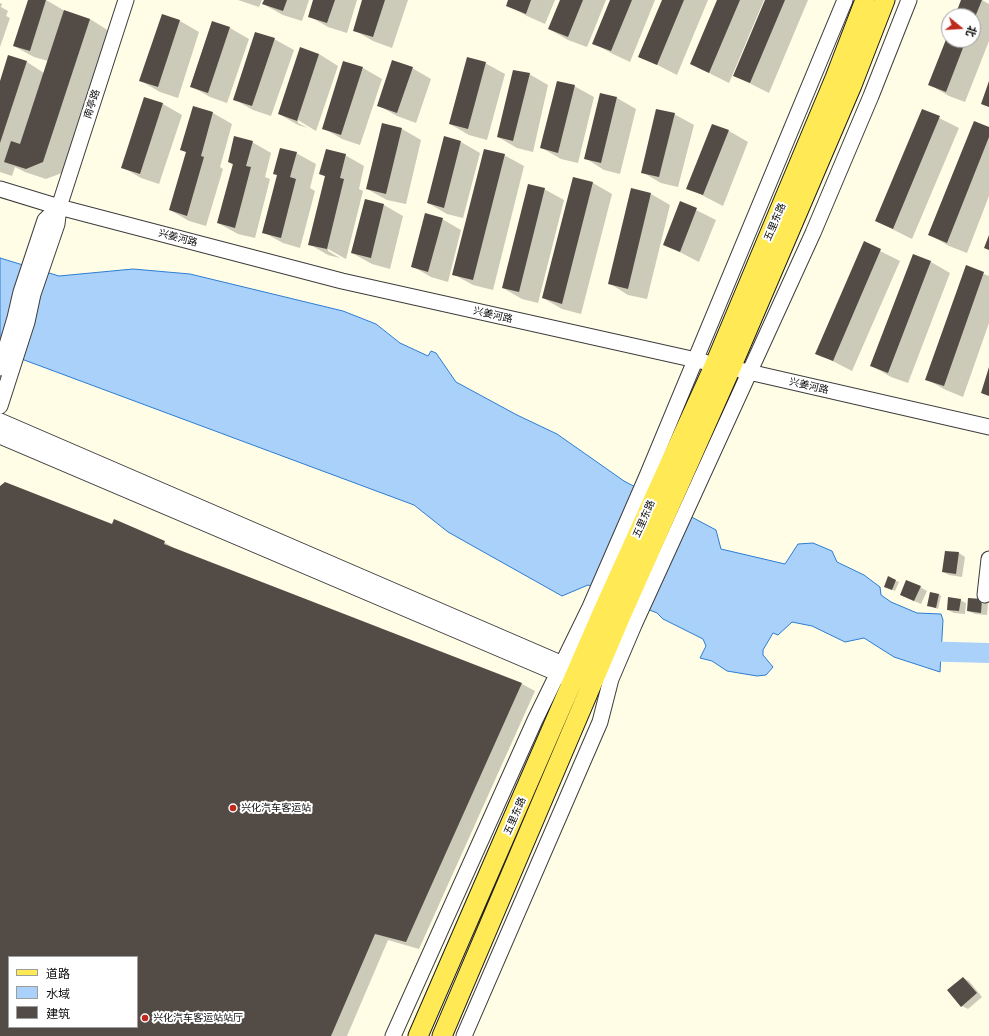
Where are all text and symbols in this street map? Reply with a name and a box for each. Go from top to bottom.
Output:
north arrow [941,8,981,48]
text: 北 [964,24,979,38]
street label: 南亭路 [82,88,102,120]
street label: 五里东路 [762,201,788,243]
street label: 兴姜河路 [157,227,199,249]
street label: 兴姜河路 [472,305,514,325]
street label: 兴姜河路 [788,376,830,396]
street label: 五里东路 [630,498,658,540]
street label: 五里东路 [501,795,529,837]
place label: 兴化汽车客运站 [241,802,311,814]
marker: 兴化汽车客运站 [228,803,238,813]
legend [8,956,138,1028]
text: 道路 [46,967,70,981]
text: 水域 [46,987,70,1001]
text: 建筑 [46,1007,70,1021]
place label: 兴化汽车客运站站厅 [153,1012,243,1024]
marker: 兴化汽车客运站站厅 [140,1013,150,1023]

